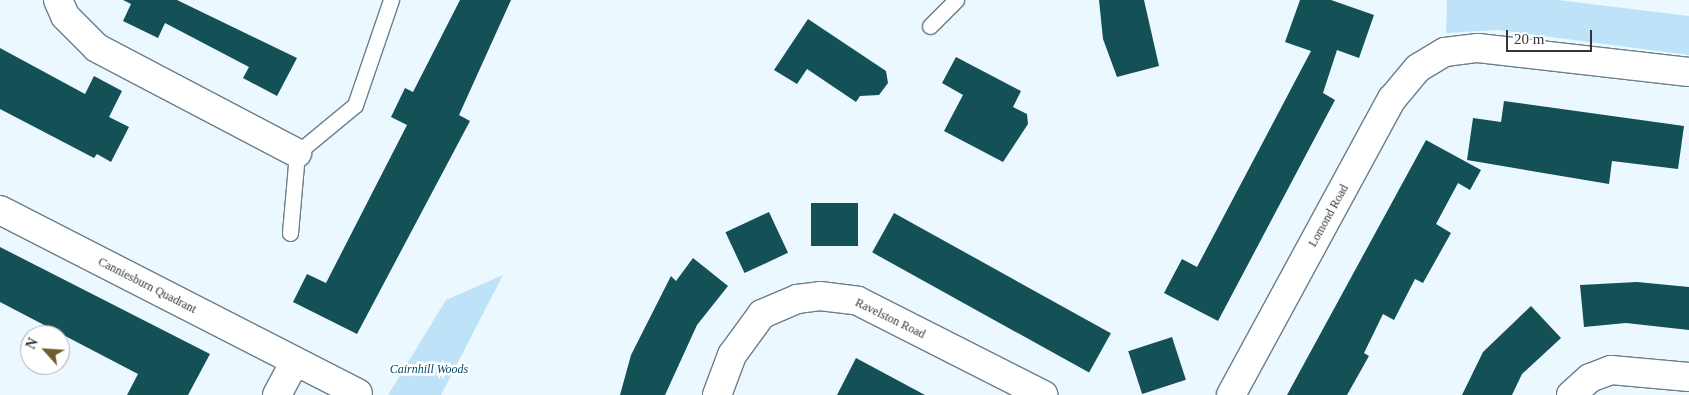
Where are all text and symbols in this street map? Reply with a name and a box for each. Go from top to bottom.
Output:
scale bar [1509,20,1595,52]
text: 20 m [1514,31,1544,47]
street label: Lomond Road [1306,182,1352,250]
street label: Canniesburn Quadrant [95,255,199,317]
street label: Ravelston Road [853,296,927,342]
north arrow [20,325,70,375]
text: N [23,336,41,351]
park label: Cairnhill Woods [390,363,468,377]

